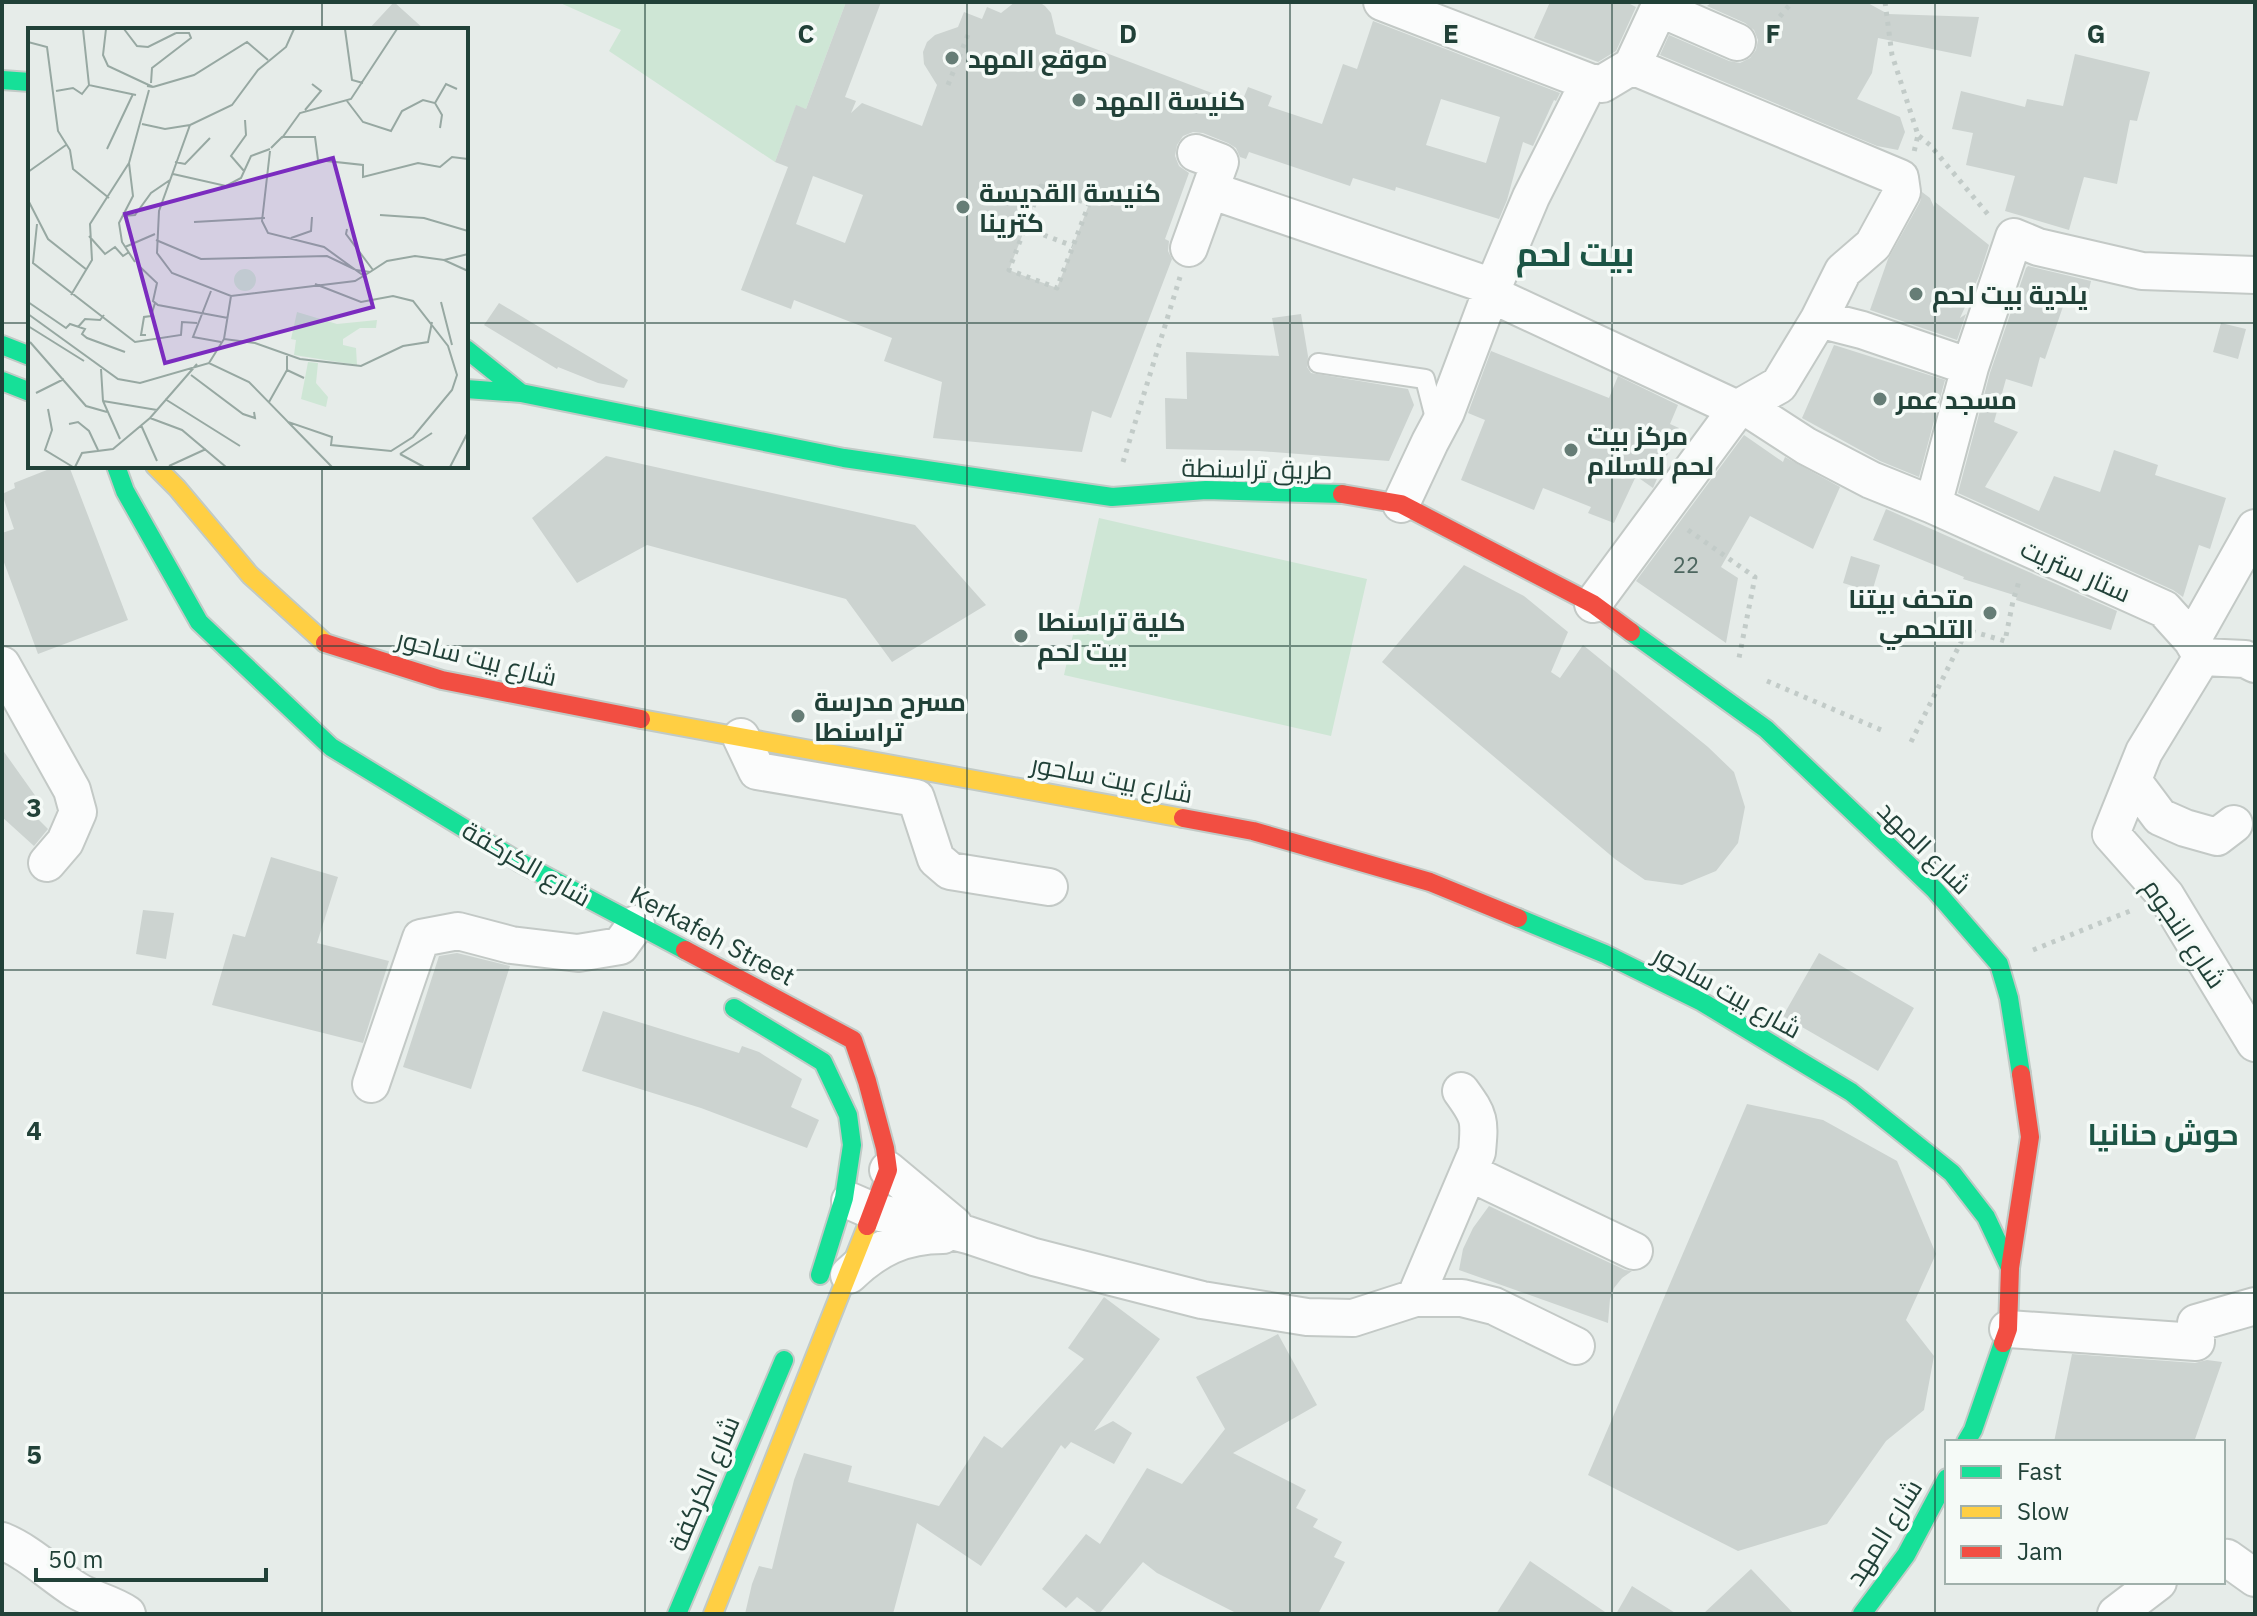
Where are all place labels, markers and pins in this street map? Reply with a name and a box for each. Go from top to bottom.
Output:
place label: موقع المهد [968,41,1108,76]
marker: موقع المهد [943,49,961,67]
place label: كنيسة المهد [1095,83,1245,117]
marker: كنيسة المهد [1070,91,1088,109]
place label: كنيسة القديسة كترينا [979,175,1161,239]
marker: كنيسة القديسة كترينا [954,198,972,216]
place label: يلدية بيت لحم [1932,277,2088,313]
marker: يلدية بيت لحم [1907,285,1925,303]
place label: مسجد عمر [1895,382,2017,416]
marker: مسجد عمر [1871,390,1889,408]
place label: مركز بيت لحم للسلام [1587,418,1714,484]
marker: مركز بيت لحم للسلام [1562,441,1580,459]
place label: متحف بيتنا التلحمي [1848,581,1974,650]
place label: كلية تراسنطا بيت لحم [1037,604,1186,670]
marker: متحف بيتنا التلحمي [1981,604,1999,622]
marker: كلية تراسنطا بيت لحم [1012,627,1030,645]
place label: مسرح مدرسة تراسنطا [814,684,966,748]
marker: مسرح مدرسة تراسنطا [789,707,807,725]

